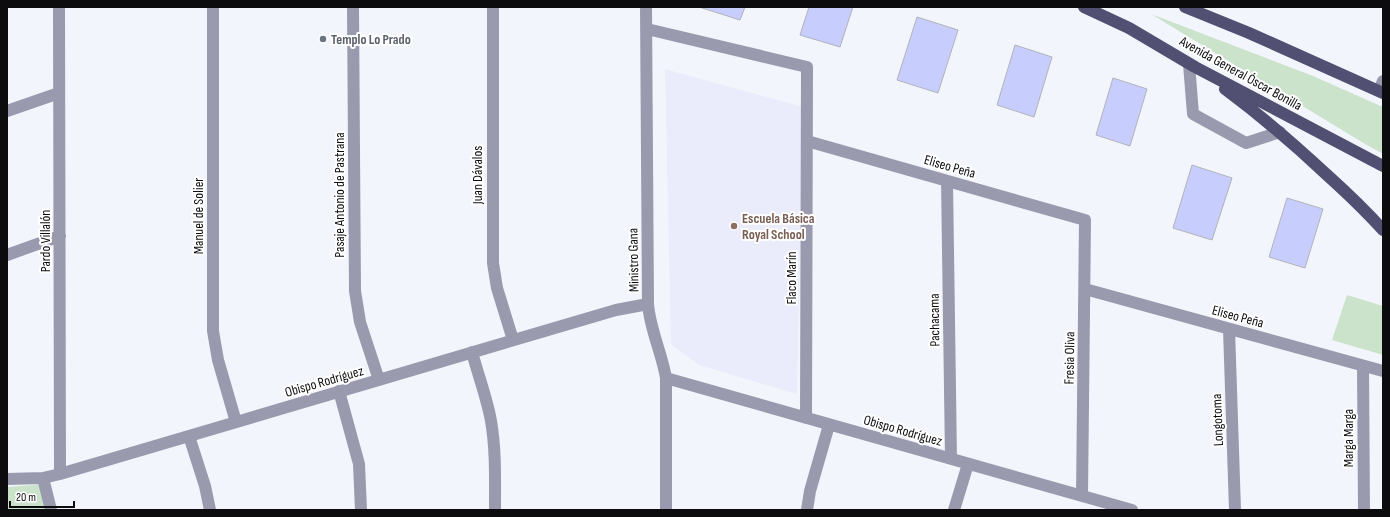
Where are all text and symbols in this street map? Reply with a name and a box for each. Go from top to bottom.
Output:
place label: Templo Lo Prado [331,31,411,48]
street label: Avenida General Óscar Bonilla [1176,32,1305,114]
marker: Templo Lo Prado [318,34,328,44]
street label: Pasaje Antonio de Pastrana [331,132,348,258]
street label: Juan Dávalos [469,146,486,205]
street label: Eliseo Peña [922,151,978,182]
street label: Manuel de Solier [190,178,207,254]
street label: Pardo Villalón [37,210,54,272]
place label: Escuela Básica Royal School [742,210,815,243]
marker: Escuela Básica Royal School [729,221,739,231]
street label: Ministro Gana [624,228,643,292]
street label: Flaco Marín [783,251,800,305]
street label: Pachacama [926,293,943,347]
street label: Eliseo Peña [1210,301,1266,332]
street label: Fresia Oliva [1061,331,1078,385]
street label: Obispo Rodríguez [283,362,365,401]
street label: Longotoma [1208,393,1227,447]
street label: Marga Marga [1340,409,1357,467]
street label: Obispo Rodríguez [862,411,944,450]
scale bar [10,483,74,509]
text: 20 m [16,490,36,505]

